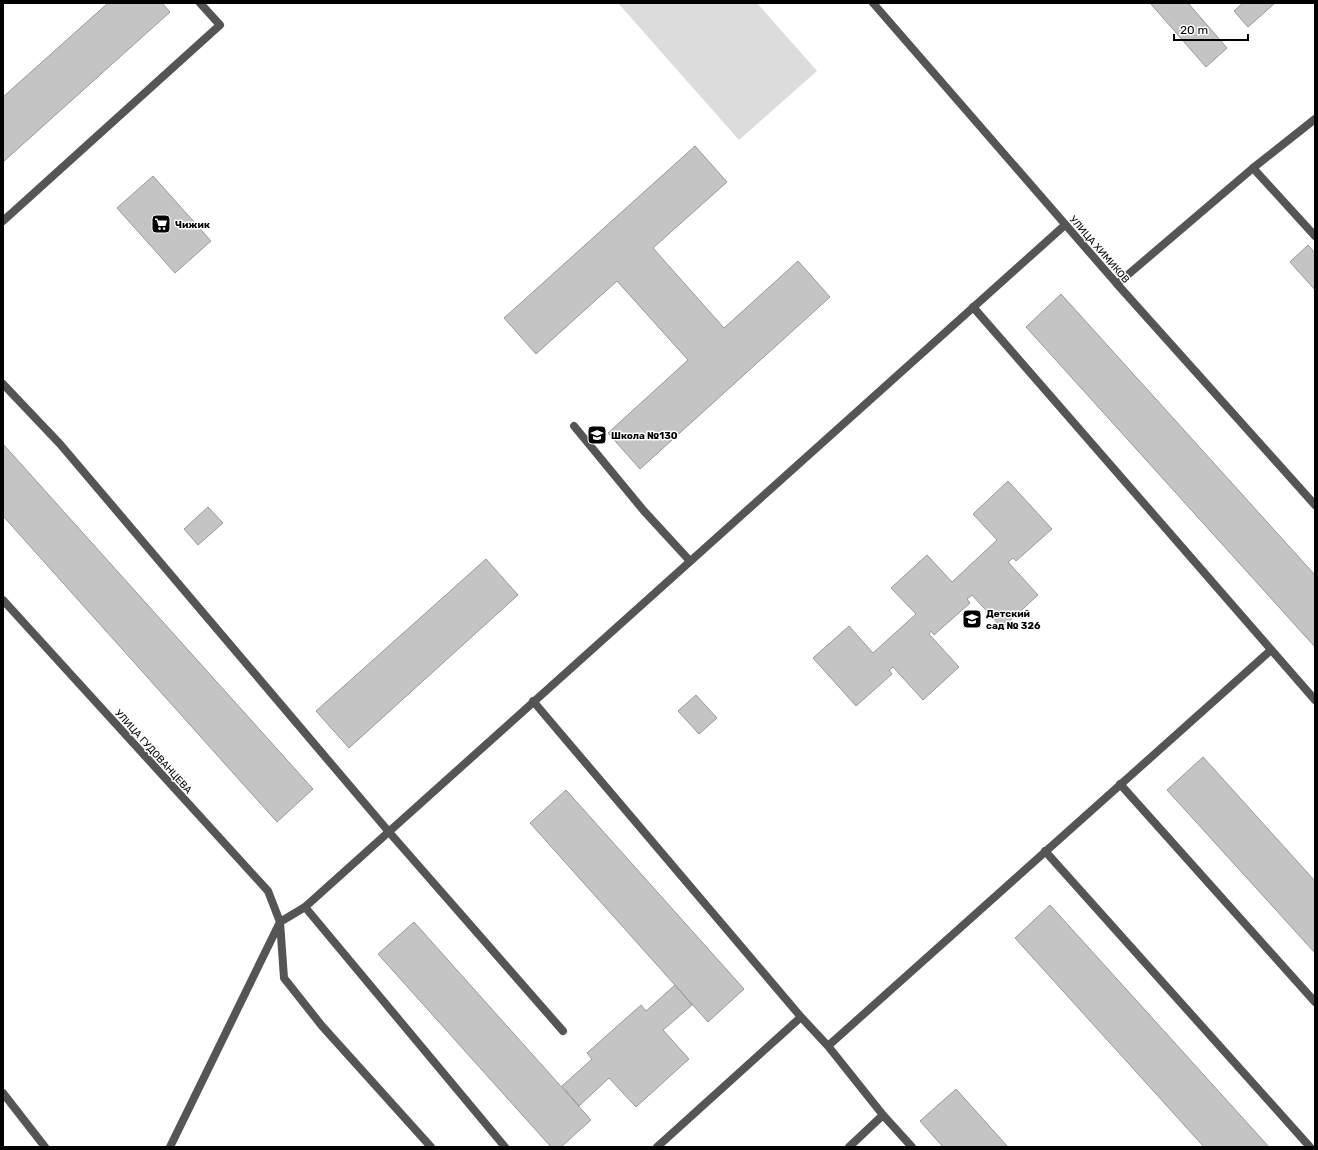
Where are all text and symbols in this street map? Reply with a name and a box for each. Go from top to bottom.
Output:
scale bar [1174,16,1248,42]
text: 20 m [1180,23,1208,37]
supermarket icon: Чижик [150,213,172,235]
street label: УЛИЦА ХИМИКОВ [1067,214,1132,286]
place label: Чижик [175,219,210,231]
school or university icon: Школа №130 [586,424,608,446]
place label: Школа №130 [611,430,678,442]
school or university icon: Детский сад № 326 [961,608,983,630]
place label: Детский сад № 326 [986,608,1041,632]
street label: УЛИЦА ГУДОВАНЦЕВА [112,707,194,796]

